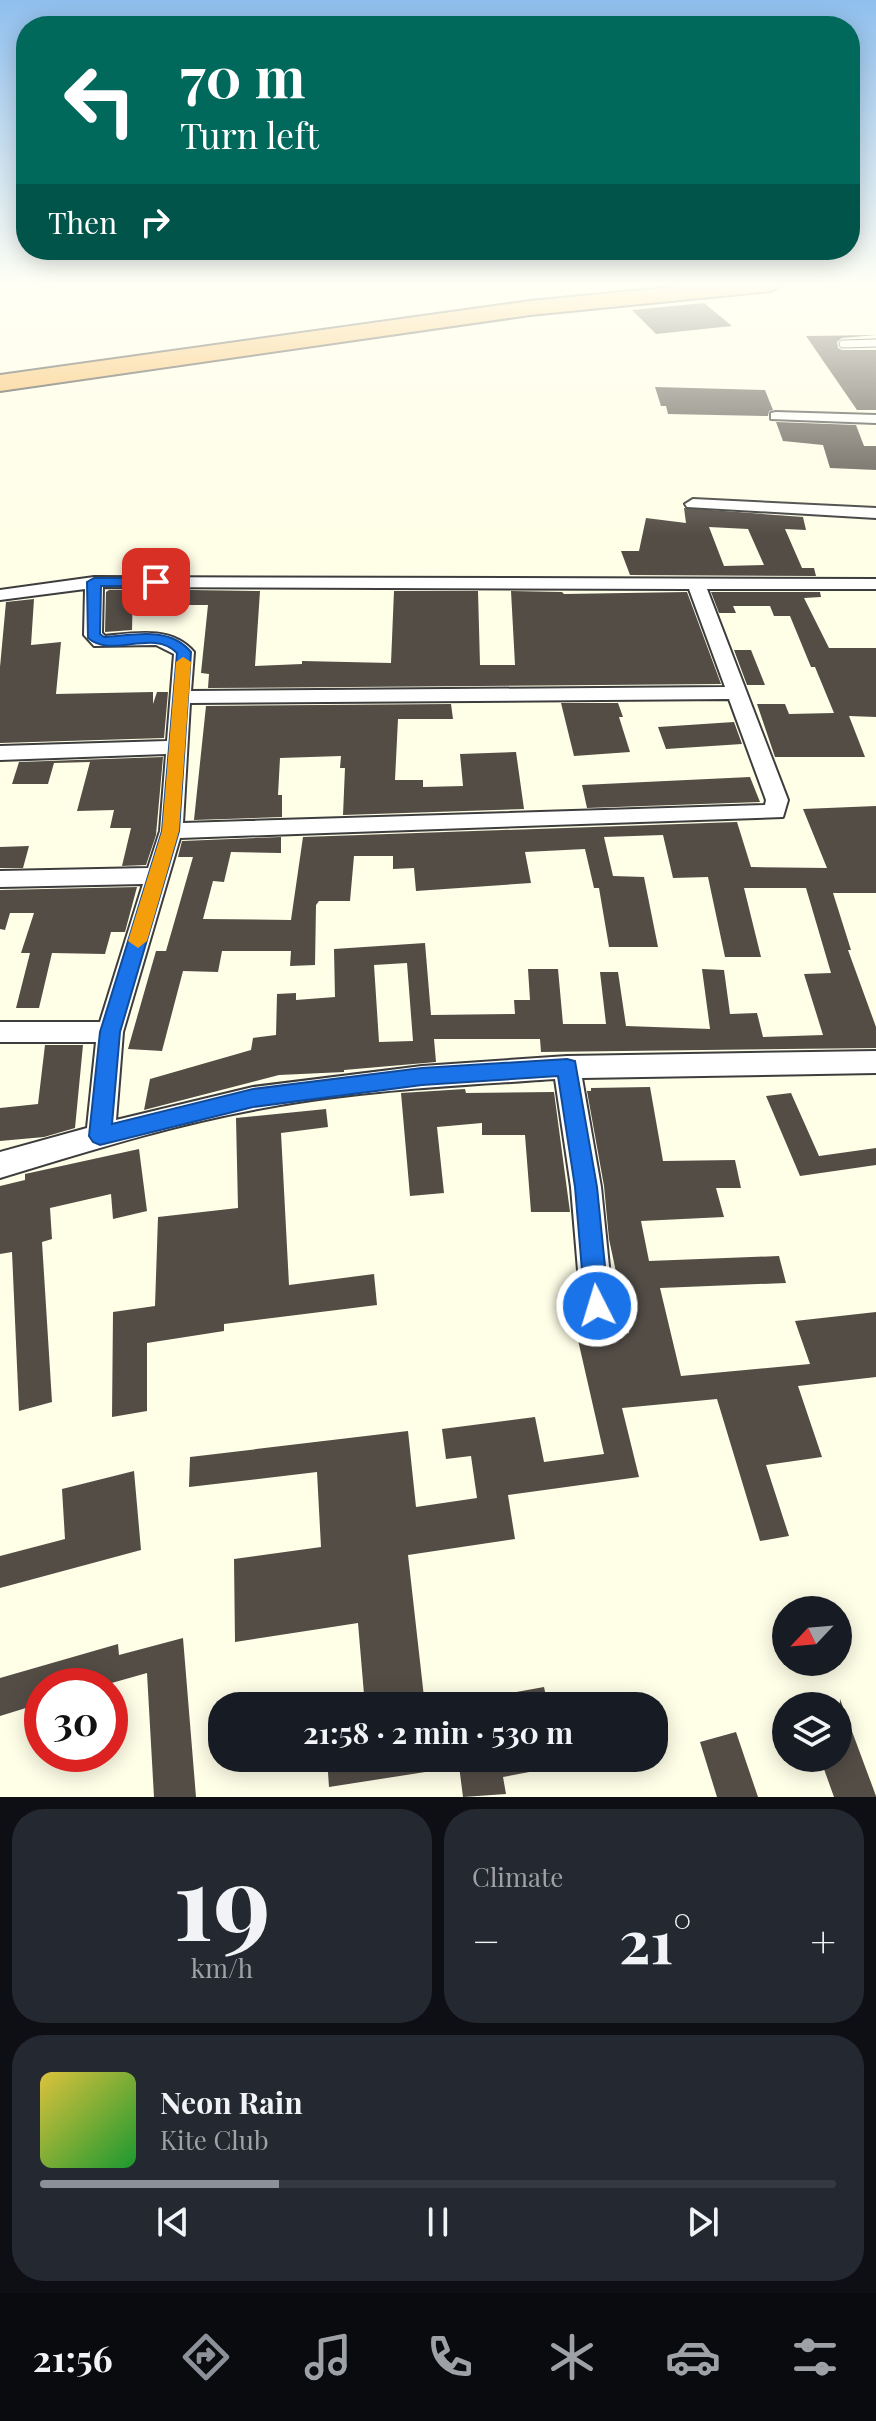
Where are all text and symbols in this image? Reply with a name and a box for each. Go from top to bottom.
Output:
text: 70 m [180,38,305,113]
icon: left [48,48,152,152]
text: Turn left [180,110,319,158]
icon: right [133,200,177,244]
text: Then [48,202,117,242]
pin [122,548,190,616]
icon: arrive [134,560,178,604]
position arrow [555,1264,639,1348]
north arrow [772,1596,852,1676]
map controls [772,1596,852,1772]
speed limit sign: 30 [24,1668,128,1772]
button: layers [772,1692,852,1772]
text: 21:58 · 2 min · 530 m [303,1712,573,1752]
text: 19 [173,1828,271,1967]
text: Climate [472,1859,563,1894]
text: 21° [619,1899,692,1979]
text: − [472,1910,500,1969]
text: + [810,1910,836,1969]
text: km/h [191,1950,253,1985]
text: Neon Rain [160,2082,303,2122]
text: Kite Club [160,2122,269,2157]
icon: previous [151,2200,195,2244]
icon: pause [416,2200,460,2244]
icon: next [681,2200,725,2244]
icon: directions [178,2329,234,2385]
icon: music [300,2329,356,2385]
icon: phone [422,2329,478,2385]
icon: climate [544,2329,600,2385]
icon: car [665,2329,721,2385]
icon: filters [787,2329,843,2385]
text: 21:56 [33,2333,113,2381]

